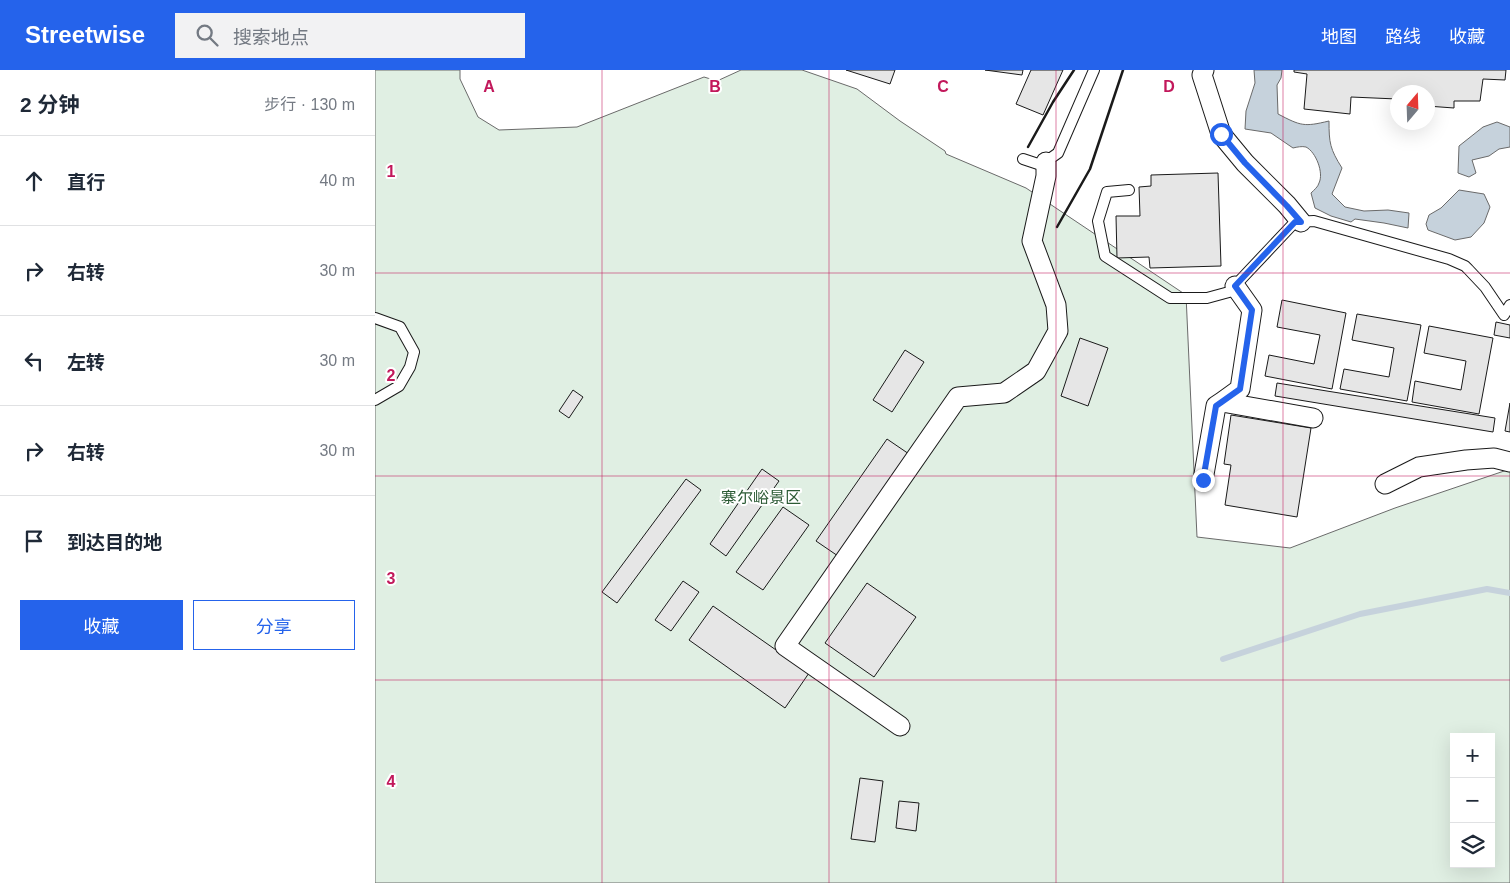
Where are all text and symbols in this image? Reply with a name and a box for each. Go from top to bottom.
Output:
search box [175,13,525,58]
text: Streetwise [25,21,145,48]
icon: search [193,21,221,49]
text: 搜索地点 [233,27,309,48]
text: 地图 [1321,27,1357,47]
text: 路线 [1385,27,1421,47]
text: 收藏 [1449,27,1485,47]
text: A [483,78,495,95]
text: B [709,78,721,95]
text: C [937,78,949,95]
text: D [1163,78,1175,95]
north arrow [1390,85,1435,130]
text: 2 分钟 [20,93,80,116]
text: 步行 · 130 m [264,96,355,113]
route start [1210,123,1233,146]
text: 1 [387,163,396,180]
icon: ahead [20,167,48,195]
text: 直行 [67,172,105,193]
text: 40 m [319,172,355,189]
icon: right [20,257,48,285]
text: 右转 [67,262,105,283]
text: 30 m [319,262,355,279]
icon: left [20,347,48,375]
text: 左转 [67,352,105,373]
text: 30 m [319,352,355,369]
text: 2 [387,367,396,384]
icon: right [20,437,48,465]
text: 右转 [67,442,105,463]
text: 30 m [319,442,355,459]
route end [1192,469,1215,492]
park label: 寨尔峪景区 [721,489,801,506]
icon: arrive [20,527,48,555]
text: 到达目的地 [67,532,162,553]
text: 3 [387,570,396,587]
button: 收藏 [20,600,183,650]
button: 分享 [193,600,355,650]
map controls [1450,733,1495,868]
button: + [1450,733,1495,778]
text: 4 [387,773,396,790]
button: − [1450,778,1495,823]
button: layers [1450,823,1495,868]

